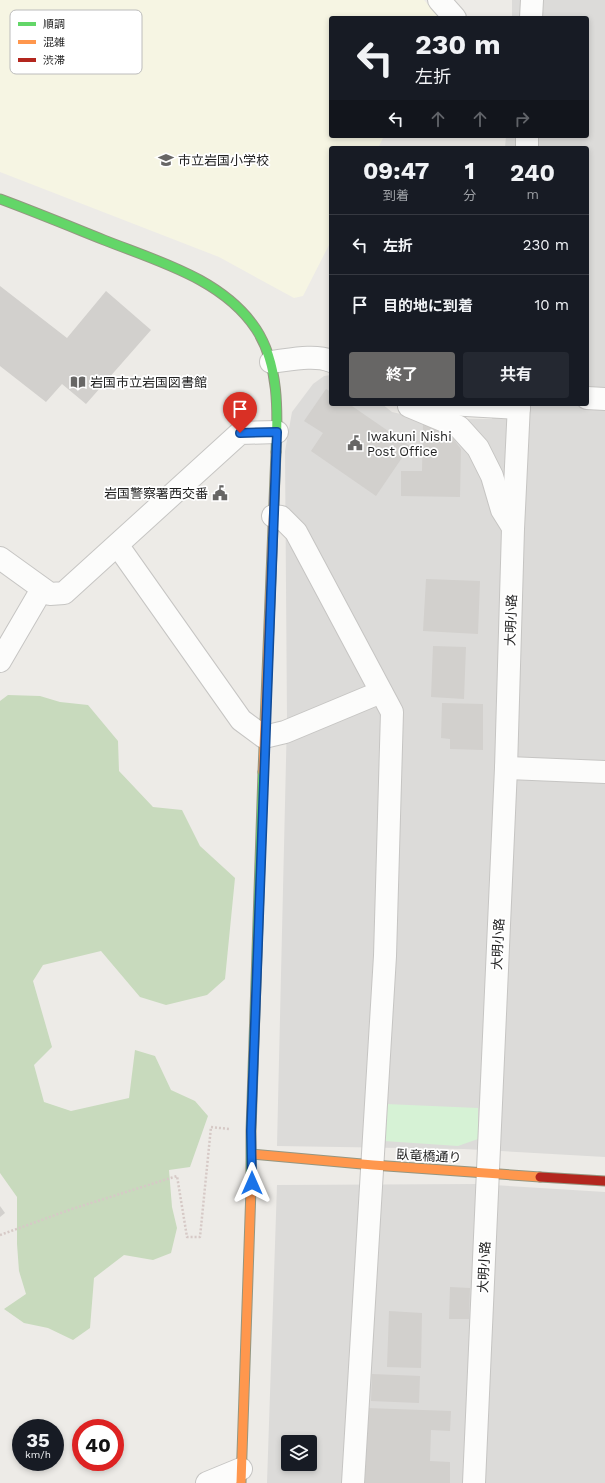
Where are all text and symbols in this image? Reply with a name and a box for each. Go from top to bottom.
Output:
legend [10,10,142,74]
text: 順調 [43,18,65,31]
text: 230 m [415,28,501,61]
icon: left [349,32,401,84]
text: 混雑 [43,36,65,49]
text: 渋滞 [43,54,65,67]
text: 左折 [415,66,451,87]
icon: left [385,108,407,130]
icon: ahead [427,108,449,130]
icon: ahead [469,108,491,130]
icon: right [511,108,533,130]
school or university icon: 市立岩国小学校 [157,151,175,169]
place label: 市立岩国小学校 [178,153,269,168]
text: 09:47 [363,157,429,185]
text: 1 [465,157,475,185]
text: 240 [510,159,555,187]
text: m [526,187,539,202]
text: 到着 [383,188,409,203]
text: 分 [463,188,476,203]
icon: left [349,234,371,256]
text: 230 m [523,236,569,254]
text: 左折 [383,237,413,255]
icon: arrive [349,294,371,316]
text: 10 m [534,296,569,314]
text: 目的地に到着 [383,297,473,315]
button: 終了 [349,352,455,398]
button: 共有 [463,352,569,398]
library icon: 岩国市立岩国図書館 [69,373,87,391]
place label: 岩国市立岩国図書館 [90,375,207,390]
pin [223,392,257,433]
icon: arrive [229,398,251,420]
place label: Iwakuni Nishi Post Office [367,429,452,459]
public building icon: Iwakuni Nishi Post Office [346,434,364,452]
public building icon: 岩国警察署西交番 [211,484,229,502]
place label: 岩国警察署西交番 [104,486,208,501]
street label: 大明小路 [503,594,519,646]
street label: 大明小路 [489,918,507,970]
street label: 臥竜橋通り [396,1147,462,1165]
position arrow [231,1162,273,1204]
street label: 大明小路 [475,1241,493,1293]
speed limit sign: 40 [72,1419,124,1471]
text: 35 [26,1428,50,1452]
map controls [281,1435,317,1471]
button: layers [281,1435,317,1471]
text: km/h [25,1449,51,1460]

